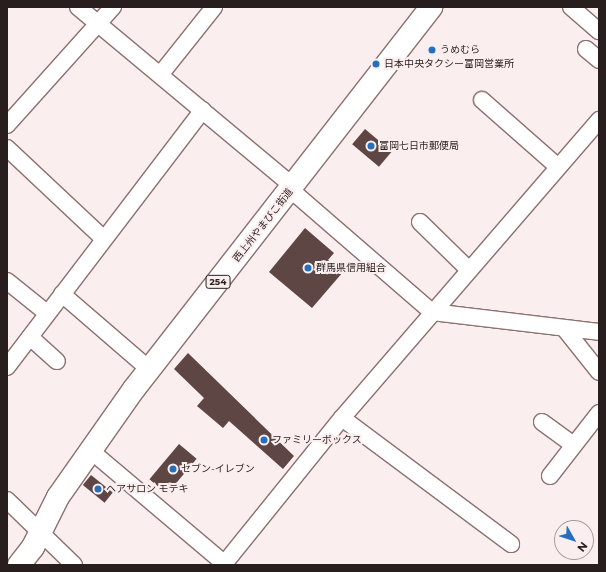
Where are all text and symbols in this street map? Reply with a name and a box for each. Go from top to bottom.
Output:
place label: うめむら [440,44,480,56]
marker: うめむら [427,45,437,55]
place label: 日本中央タクシー富岡営業所 [384,58,514,70]
marker: 日本中央タクシー富岡営業所 [371,59,381,69]
place label: 富岡七日市郵便局 [379,140,459,152]
marker: 富岡七日市郵便局 [366,141,376,151]
street label: 西上州やまびこ街道 [231,186,295,264]
place label: 群馬県信用組合 [316,262,386,274]
marker: 群馬県信用組合 [303,263,313,273]
road number: 254 [205,275,231,289]
place label: ファミリーボックス [272,434,362,446]
marker: ファミリーボックス [259,435,269,445]
place label: セブン-イレブン [181,463,255,475]
marker: セブン-イレブン [168,464,178,474]
place label: ヘアサロン モテキ [106,483,189,495]
marker: ヘアサロン モテキ [93,484,103,494]
north arrow [554,520,594,560]
text: N [574,539,591,555]

